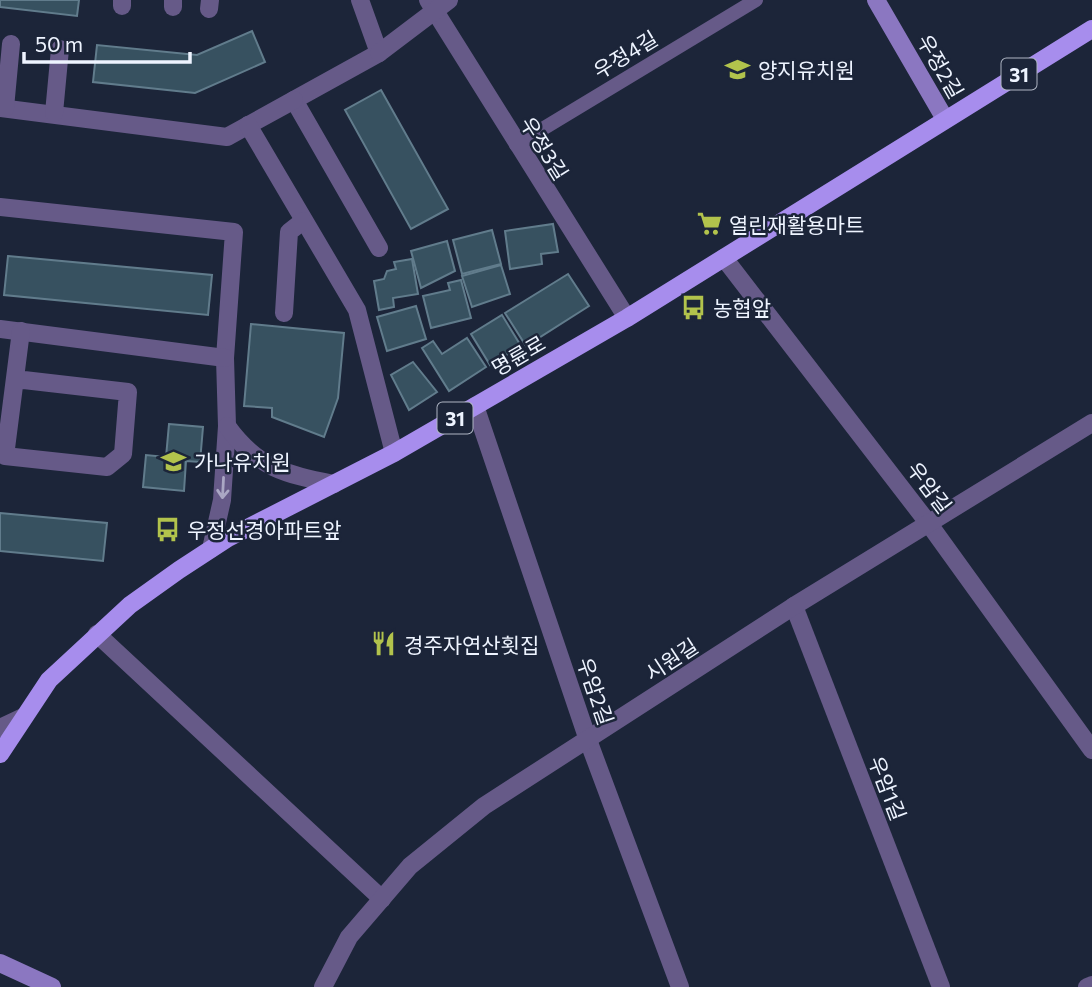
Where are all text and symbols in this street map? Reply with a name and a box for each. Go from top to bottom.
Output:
scale bar [24,21,191,65]
street label: 우정4길 [588,25,662,83]
street label: 우정2길 [913,30,969,102]
text: 50 m [35,31,83,56]
school or university icon: 양지유치원 [724,55,752,83]
place label: 양지유치원 [758,57,855,82]
road number: 31 [1002,58,1036,90]
street label: 우정3길 [516,112,574,184]
supermarket icon: 열린재활용마트 [695,210,723,238]
place label: 열린재활용마트 [729,212,864,237]
bus stop icon: 농협앞 [679,293,707,321]
place label: 농협앞 [713,295,771,320]
street label: 명륜로 [487,330,549,380]
road number: 31 [438,402,472,434]
school or university icon: 가나유치원 [160,447,188,475]
place label: 가나유치원 [194,449,291,474]
street label: 우암길 [903,456,957,518]
one-way arrow [216,477,229,499]
bus stop icon: 우정선경아파트앞 [153,515,181,543]
place label: 우정선경아파트앞 [187,517,342,542]
restaurant icon: 경주자연산횟집 [370,630,398,658]
place label: 경주자연산횟집 [404,632,539,657]
street label: 시원길 [640,633,702,685]
street label: 우암2길 [573,654,619,728]
street label: 우암1길 [864,752,912,824]

